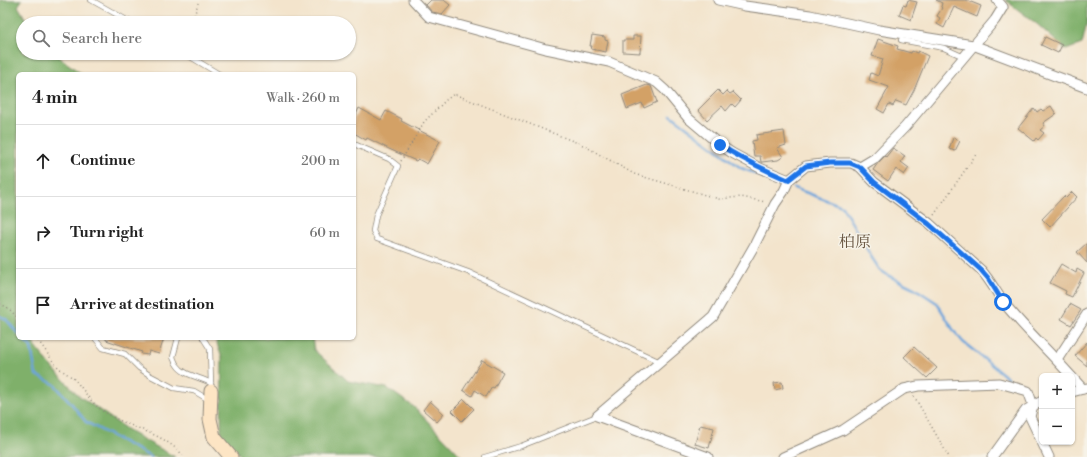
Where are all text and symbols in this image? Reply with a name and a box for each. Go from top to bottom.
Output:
search box [16,16,356,60]
icon: search [30,27,52,49]
text: Search here [62,29,142,48]
text: 4 min [32,87,77,109]
text: Walk · 260 m [266,90,340,106]
route end [711,136,729,154]
icon: ahead [32,150,54,172]
text: Continue [70,151,135,170]
text: 200 m [301,153,340,169]
icon: right [32,222,54,244]
text: Turn right [70,223,144,242]
text: 60 m [309,225,340,241]
district label: 柏原 [839,232,871,252]
route start [994,293,1012,311]
icon: arrive [32,294,54,316]
text: Arrive at destination [70,295,214,314]
map controls [1039,373,1075,445]
button: + [1039,373,1075,409]
button: − [1039,409,1075,445]

